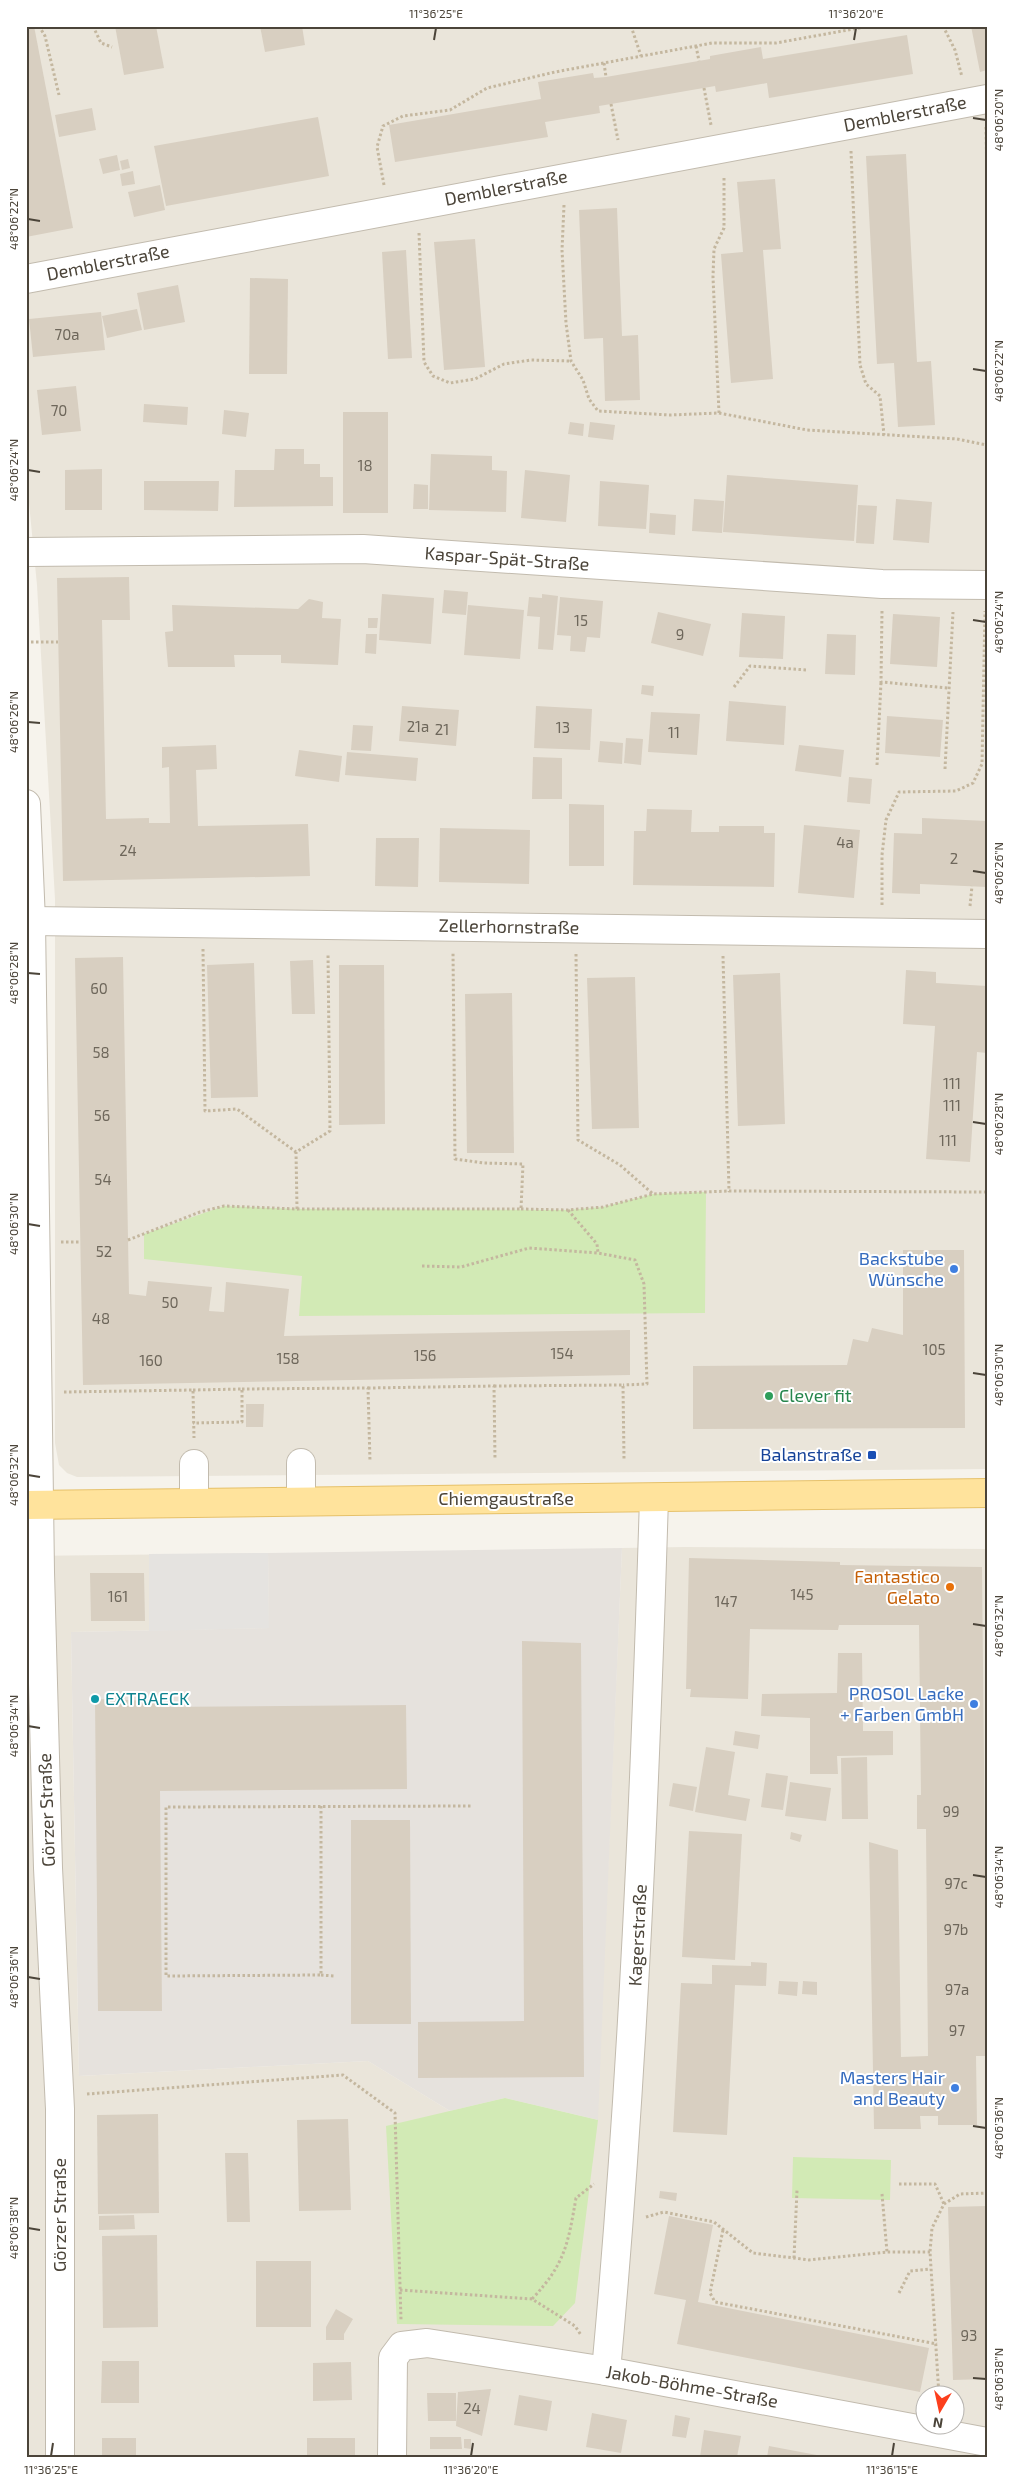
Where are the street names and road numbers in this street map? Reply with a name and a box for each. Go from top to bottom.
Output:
street label: Demblerstraße [841,90,968,136]
street label: Demblerstraße [442,164,569,210]
street label: Demblerstraße [44,239,171,285]
street label: Kaspar-Spät-Straße [424,541,590,575]
street label: Zellerhornstraße [438,914,580,938]
street label: Chiemgaustraße [438,1487,574,1509]
street label: Görzer Straße [33,1753,59,1867]
street label: Kagerstraße [623,1883,651,1987]
street label: Görzer Straße [48,2158,70,2272]
street label: Jakob-Böhme-Straße [604,2360,780,2412]

